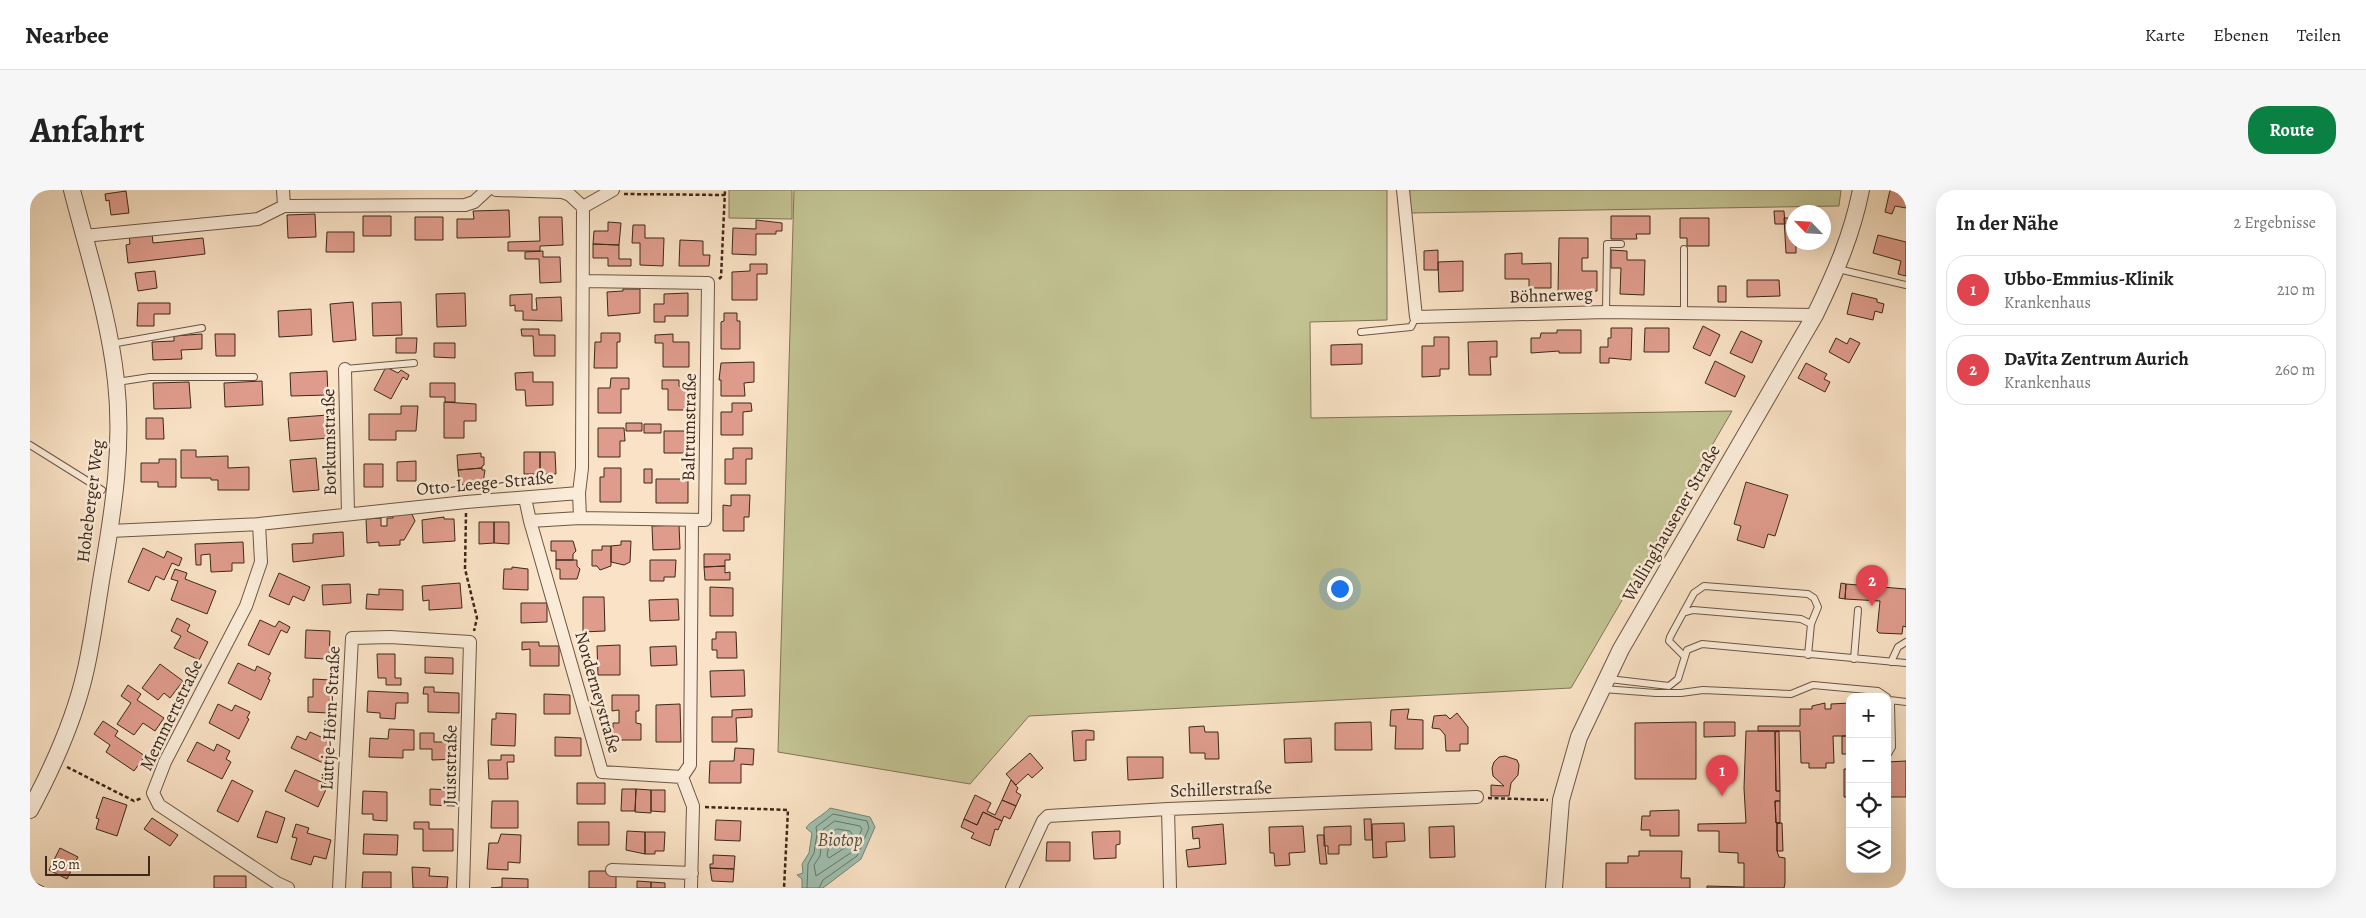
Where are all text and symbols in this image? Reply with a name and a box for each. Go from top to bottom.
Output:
text: Nearbee [25,19,109,51]
text: Karte [2145,23,2185,47]
text: Ebenen [2213,23,2269,47]
text: Teilen [2297,23,2341,47]
text: Anfahrt [30,106,145,154]
button: Route [2248,106,2336,154]
north arrow [1786,205,1831,250]
text: In der Nähe [1956,209,2058,237]
text: 2 Ergebnisse [2234,212,2316,234]
text: Ubbo-Emmius-Klinik [2004,266,2174,292]
text: 1 [1970,279,1976,301]
text: 210 m [2277,279,2315,301]
street label: Böhnerweg [1509,282,1593,308]
text: Krankenhaus [2004,292,2091,314]
text: DaVita Zentrum Aurich [2004,346,2189,372]
text: 2 [1969,359,1977,381]
text: 260 m [2275,359,2315,381]
text: Krankenhaus [2004,372,2091,394]
street label: Baltrumstraße [676,373,702,481]
street label: Borkumstraße [316,388,342,496]
street label: Hoheberger Weg [71,438,109,564]
street label: Wallinghausener Straße [1616,440,1726,607]
street label: Otto-Leege-Straße [415,465,555,501]
pin: 2 [1856,565,1888,606]
your location [1327,576,1353,602]
street label: Norderneystraße [569,628,627,756]
street label: Lüttje-Hörn-Straße [314,645,346,791]
street label: Memmertstraße [134,655,208,775]
map controls [1846,693,1891,873]
button: + [1846,693,1891,738]
street label: Juiststraße [437,725,463,805]
button: − [1846,738,1891,783]
pin: 1 [1706,755,1738,796]
street label: Schillerstraße [1169,775,1273,803]
button: locate [1846,783,1891,828]
water label: Biotop [817,827,863,853]
button: layers [1846,828,1891,873]
scale bar [45,853,150,876]
text: 50 m [52,855,80,874]

